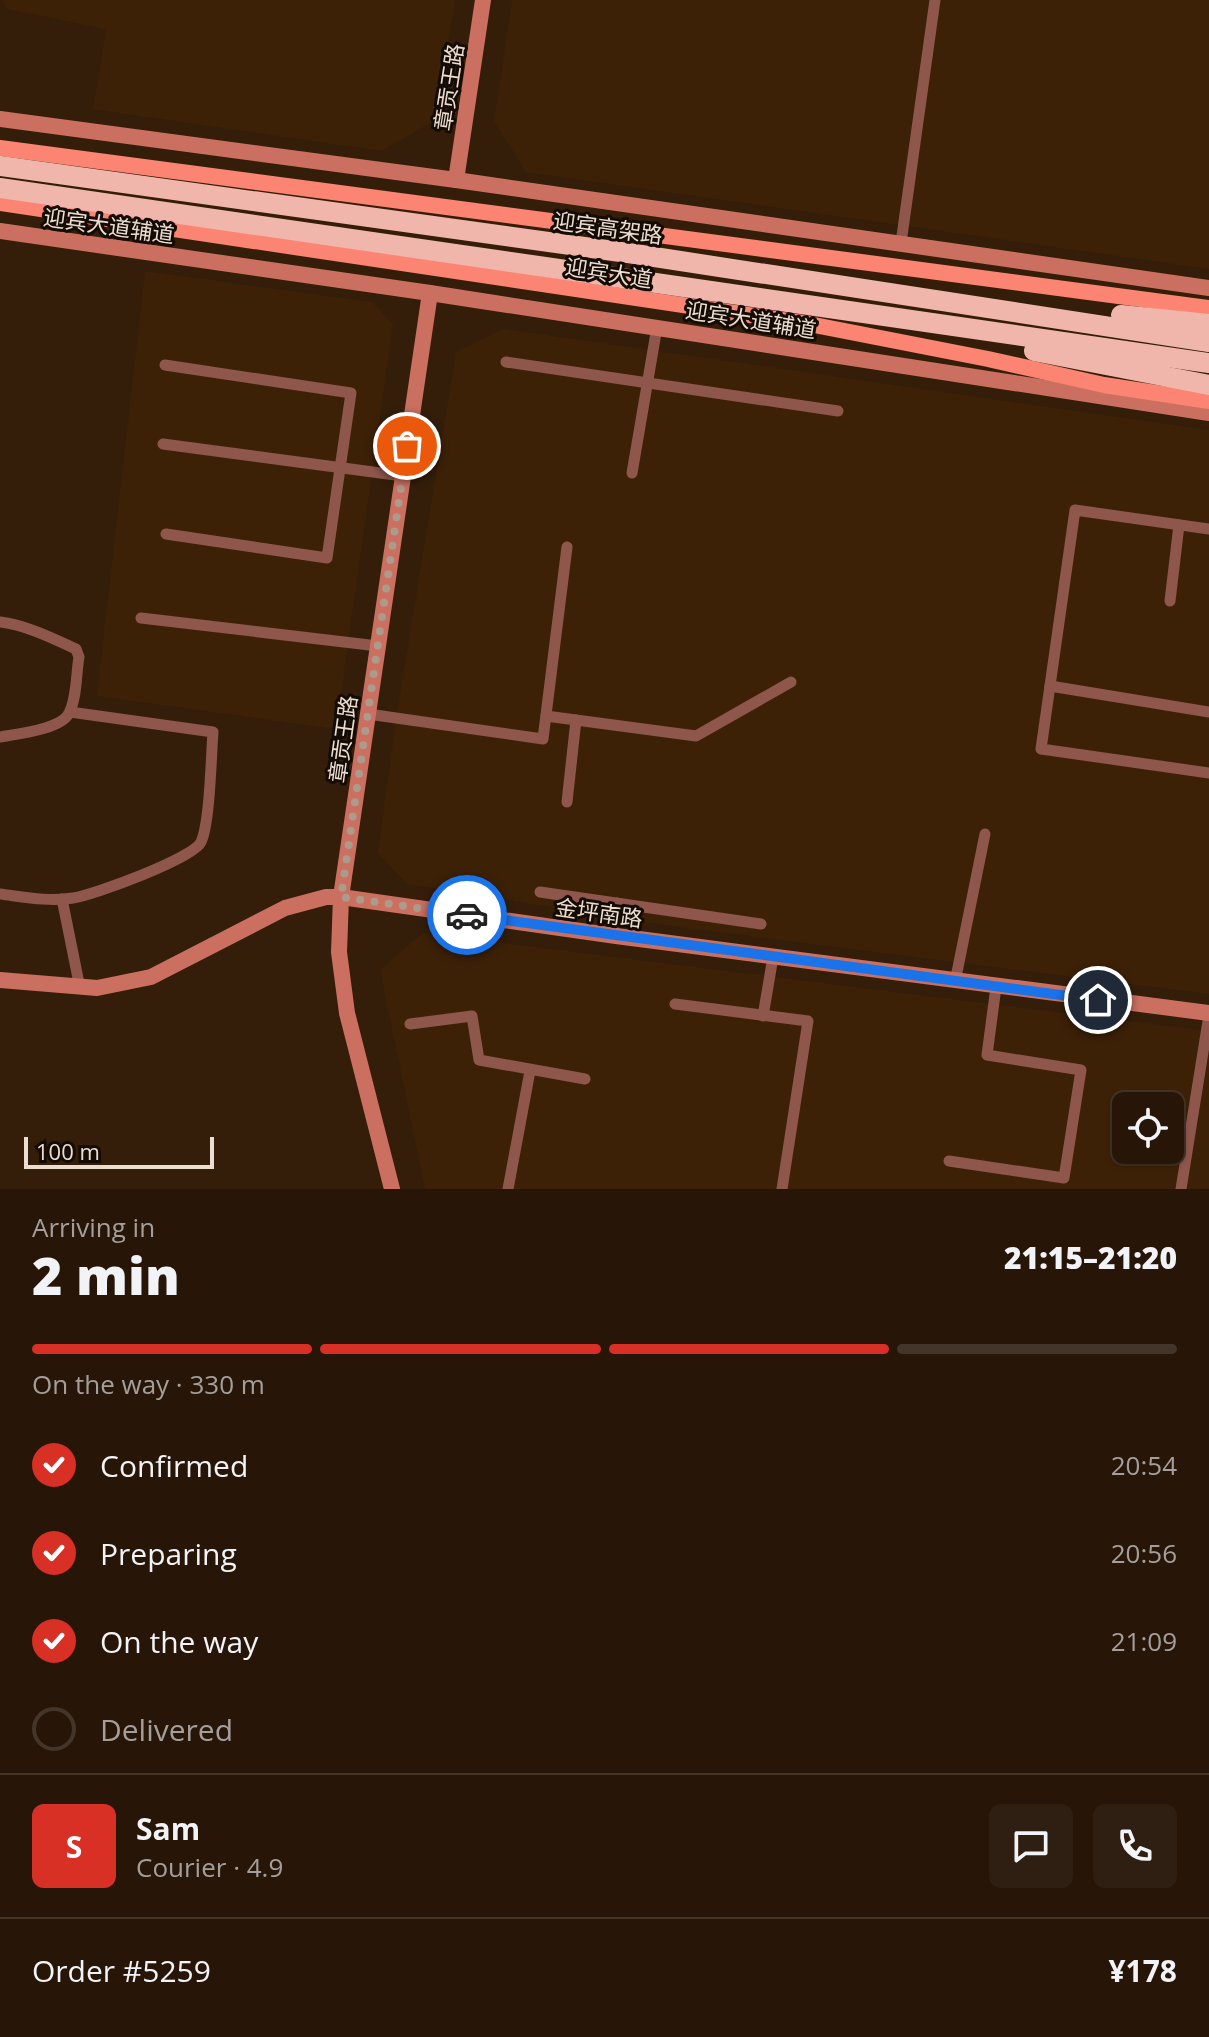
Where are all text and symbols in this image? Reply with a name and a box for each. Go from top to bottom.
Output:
street label: 章贡王路 [426,41,470,133]
street label: 迎宾大道辅道 [42,201,176,249]
street label: 迎宾高架路 [551,204,665,250]
street label: 迎宾大道 [563,250,655,294]
street label: 迎宾大道辅道 [683,294,819,344]
pin [373,412,441,480]
icon: bag [385,424,429,468]
street label: 章贡王路 [321,693,363,785]
courier [427,875,507,955]
street label: 金坪南路 [553,891,645,933]
icon: car [445,893,489,937]
pin [1064,966,1132,1034]
icon: home [1076,978,1120,1022]
map controls [1112,1092,1184,1164]
button: locate [1112,1092,1184,1164]
scale bar [24,1133,214,1169]
text: 100 m [36,1136,100,1166]
text: Arriving in [32,1209,155,1245]
text: 21:15–21:20 [1004,1237,1177,1278]
text: 2 min [32,1239,180,1310]
text: On the way · 330 m [32,1366,265,1402]
icon: check [32,1443,76,1487]
text: Confirmed [100,1445,248,1486]
text: 20:54 [1111,1447,1177,1483]
icon: check [32,1531,76,1575]
text: Preparing [100,1533,237,1574]
text: 20:56 [1111,1535,1177,1571]
icon: check [32,1619,76,1663]
text: On the way [100,1621,258,1662]
text: 21:09 [1111,1623,1177,1659]
text: Delivered [100,1709,233,1750]
button: chat [989,1804,1073,1888]
button: phone [1093,1804,1177,1888]
text: Sam [136,1808,200,1849]
text: S [66,1826,82,1867]
text: Courier · 4.9 [136,1849,283,1885]
text: Order #5259 [32,1950,211,1991]
text: ¥178 [1108,1950,1177,1991]

